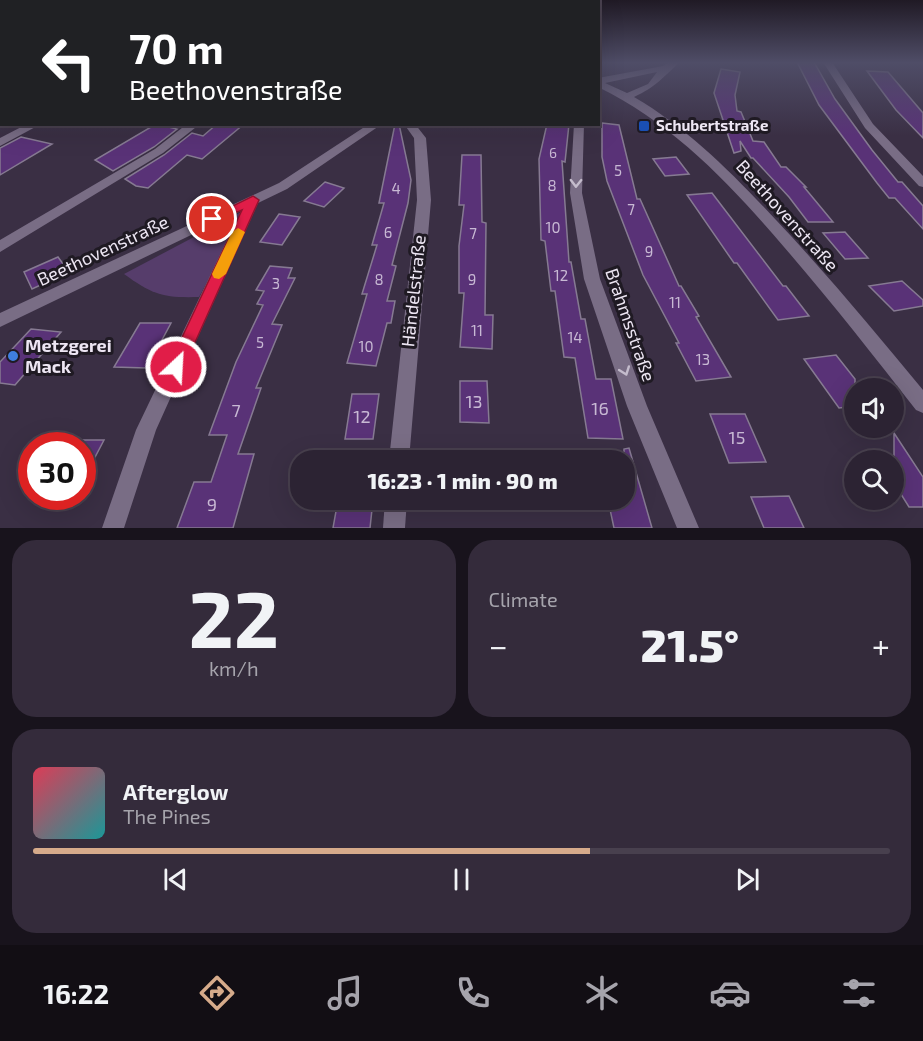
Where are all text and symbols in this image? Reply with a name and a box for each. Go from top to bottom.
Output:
text: 70 m [129,22,224,72]
icon: left [30,24,108,102]
text: Beethovenstraße [129,73,343,105]
place label: Schubertstraße [656,116,768,134]
marker: Schubertstraße [637,119,651,133]
house number: 6 [549,144,557,161]
street label: Beethovenstraße [732,155,844,276]
house number: 5 [614,161,622,179]
house number: 8 [547,176,557,194]
one-way arrow [570,178,583,187]
house number: 4 [391,179,401,197]
pin [186,193,237,244]
house number: 7 [627,200,635,218]
icon: arrive [195,202,228,235]
street label: Beethovenstraße [33,210,172,290]
house number: 10 [545,218,561,236]
house number: 6 [384,223,392,241]
house number: 7 [469,224,477,242]
street label: Händelstraße [396,234,430,348]
house number: 9 [645,242,653,260]
street label: Brahmsstraße [601,265,661,384]
house number: 12 [554,266,568,284]
house number: 8 [374,270,384,288]
house number: 9 [468,270,476,288]
house number: 3 [272,274,280,292]
house number: 11 [669,293,681,311]
house number: 11 [471,321,483,339]
house number: 14 [567,328,583,346]
house number: 5 [256,333,264,351]
place label: Metzgerei Mack [25,334,112,377]
position arrow [144,335,208,399]
house number: 10 [358,337,374,355]
marker: Metzgerei Mack [6,349,20,363]
house number: 13 [696,350,710,368]
one-way arrow [617,365,630,376]
map controls [844,378,904,510]
button: sound [844,378,904,438]
house number: 13 [465,390,483,412]
house number: 16 [591,397,609,419]
house number: 7 [231,399,241,421]
house number: 12 [353,405,371,427]
house number: 15 [729,426,745,448]
speed limit sign: 30 [18,432,96,510]
button: search [844,450,904,510]
text: 16:23 · 1 min · 90 m [367,467,558,493]
house number: 9 [207,493,217,515]
text: 22 [188,570,279,664]
text: Climate [489,587,558,611]
text: 21.5° [641,617,739,671]
text: − [489,625,508,665]
text: + [872,625,890,665]
text: km/h [209,656,259,680]
text: Afterglow [123,778,228,804]
text: The Pines [123,804,211,828]
icon: previous [159,863,192,896]
icon: pause [445,863,478,896]
icon: next [731,863,764,896]
icon: directions [196,972,238,1014]
icon: music [324,972,366,1014]
icon: phone [452,972,494,1014]
icon: climate [581,972,623,1014]
icon: car [709,972,751,1014]
icon: filters [838,972,880,1014]
text: 16:22 [43,977,109,1009]

